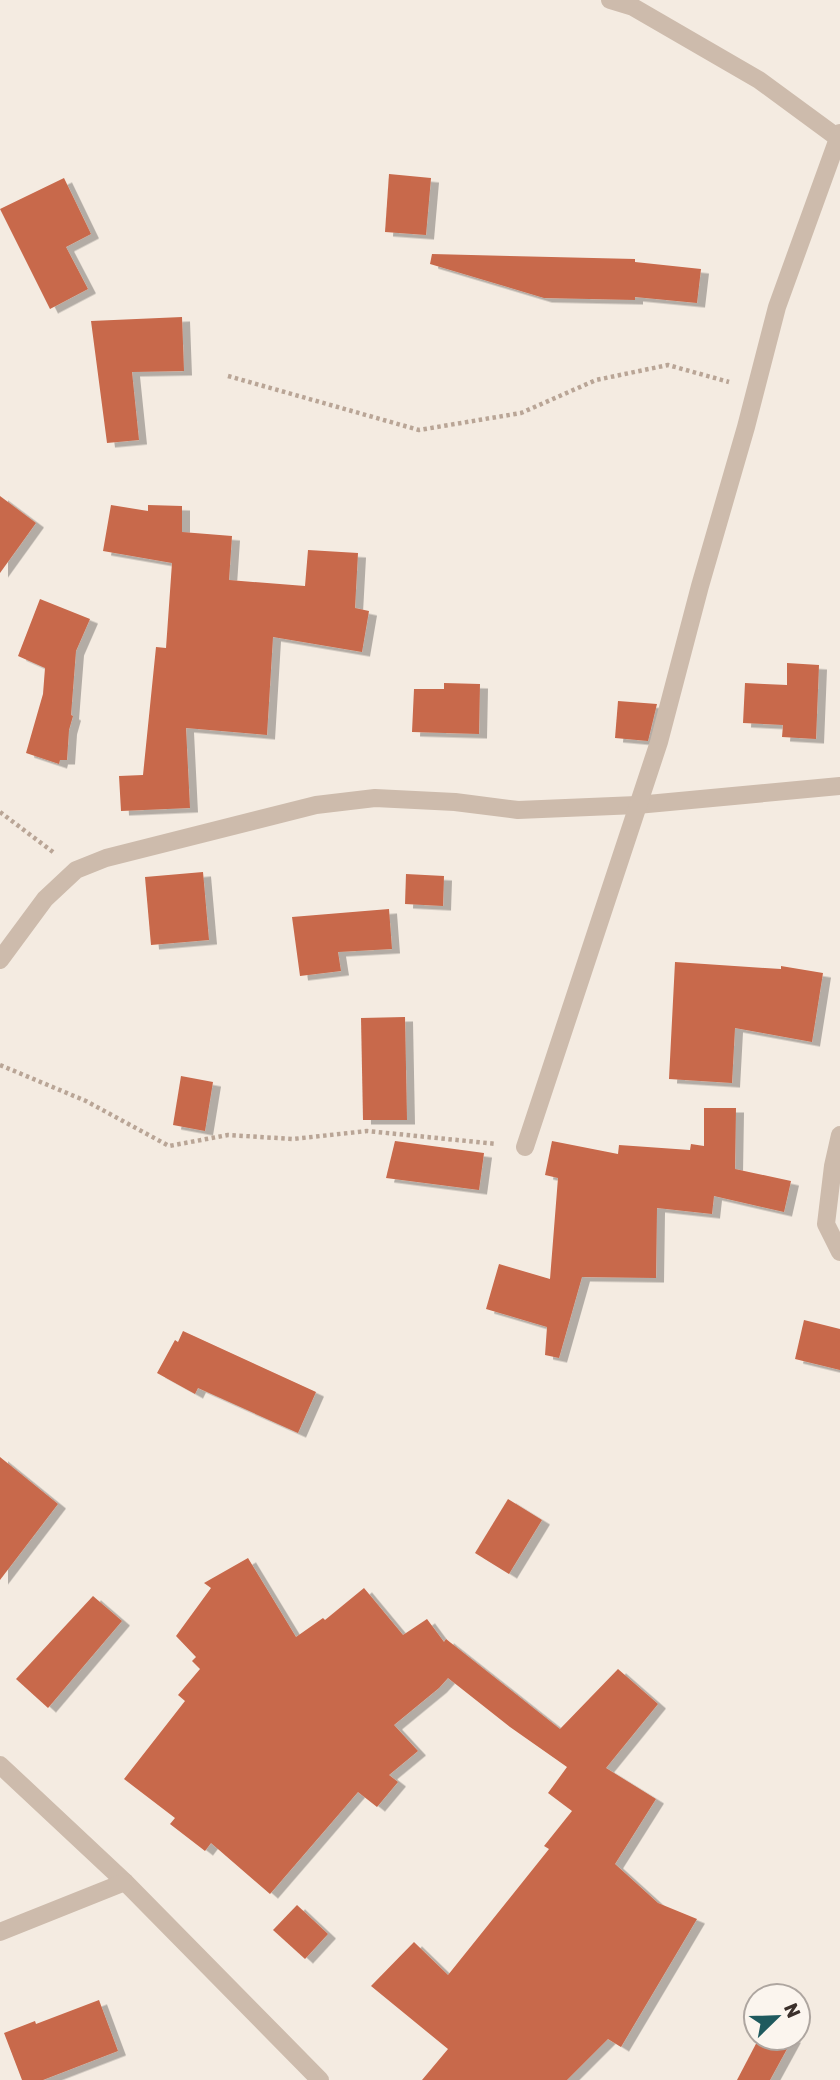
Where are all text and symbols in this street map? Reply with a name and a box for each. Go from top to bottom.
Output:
north arrow [742,1982,812,2052]
text: N [779,2000,805,2021]

